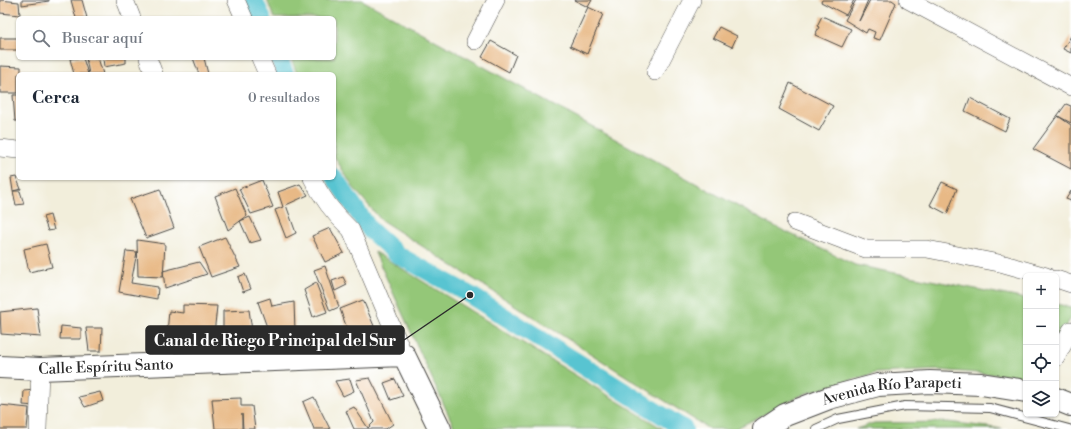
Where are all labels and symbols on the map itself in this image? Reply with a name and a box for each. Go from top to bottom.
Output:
callout: Canal de Riego Principal del Sur [146,326,404,354]
text: Canal de Riego Principal del Sur [154,331,396,351]
street label: Calle Espíritu Santo [38,355,174,379]
street label: Avenida Río Parapeti [818,373,962,410]

